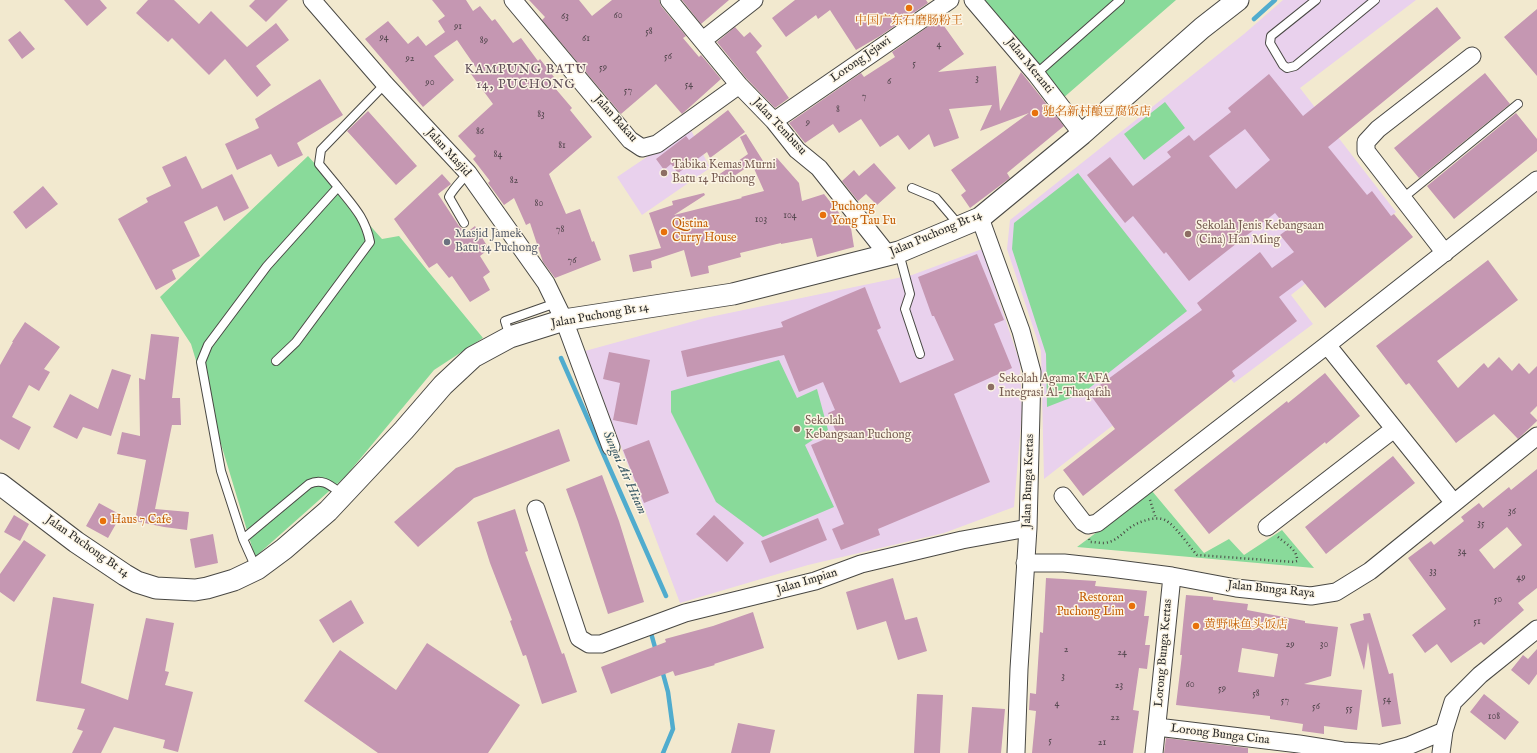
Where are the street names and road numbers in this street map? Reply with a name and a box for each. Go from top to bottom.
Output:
street label: Lorong Jejawi [828,34,894,86]
street label: Jalan Meranti [1002,35,1056,97]
street label: Jalan Bakau [590,93,640,145]
street label: Jalan Tembusu [749,96,809,158]
street label: Jalan Masjid [422,126,474,180]
street label: Jalan Puchong Bt 14 [888,208,984,260]
street label: Jalan Puchong Bt 14 [550,300,650,332]
street label: Jalan Bunga Kertas [1020,434,1038,528]
street label: Jalan Puchong Bt 14 [42,513,132,581]
street label: Jalan Impian [775,566,839,598]
street label: Jalan Bunga Raya [1227,578,1315,602]
street label: Lorong Bunga Kertas [1152,598,1176,708]
street label: Lorong Bunga Cina [1170,722,1270,748]

